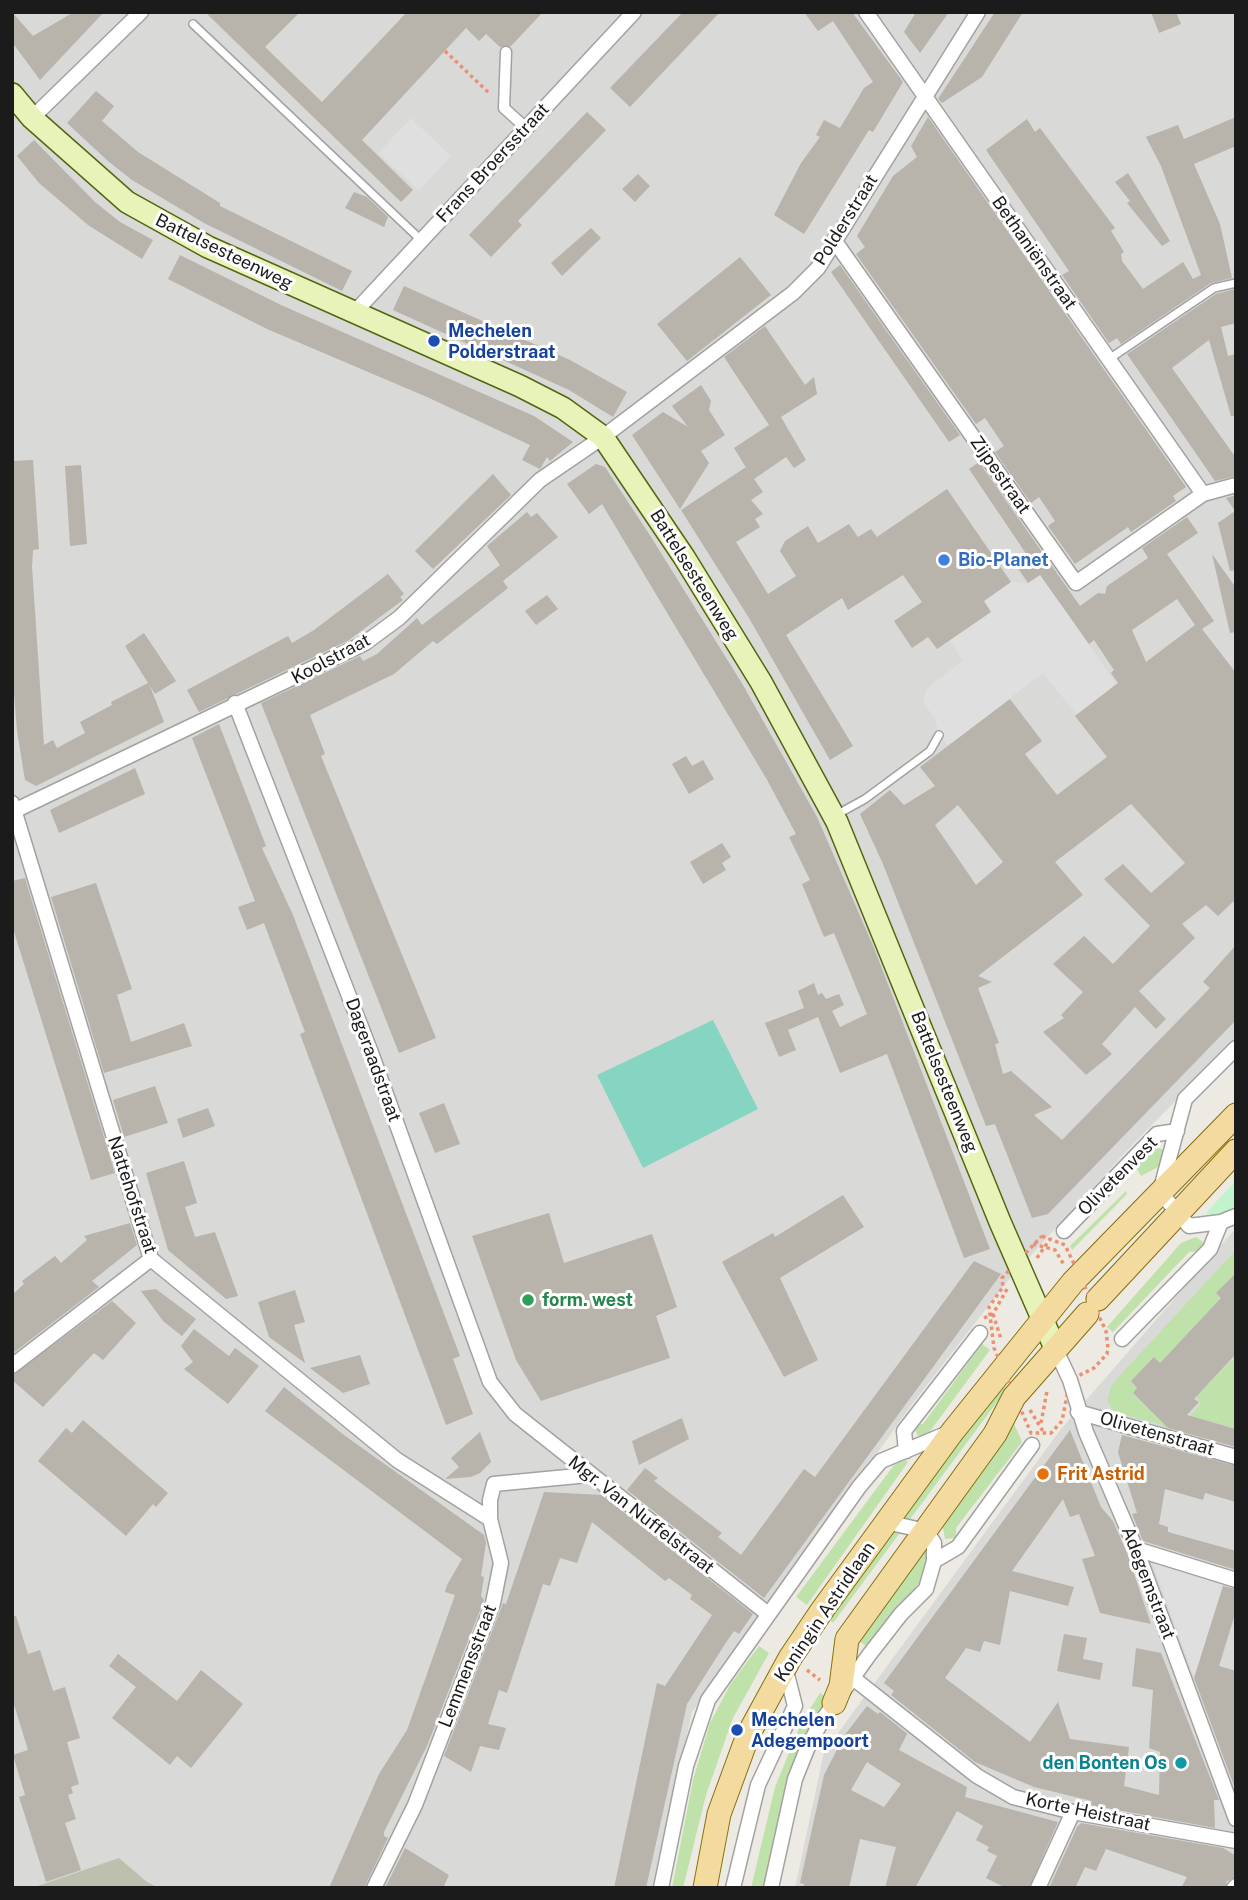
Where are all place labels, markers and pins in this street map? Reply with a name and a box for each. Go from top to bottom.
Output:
place label: Mechelen Polderstraat [448,320,556,362]
marker: Mechelen Polderstraat [426,333,442,349]
place label: Bio-Planet [958,549,1049,571]
marker: Bio-Planet [936,552,952,568]
place label: form. west [542,1289,633,1311]
marker: form. west [520,1292,536,1308]
place label: Frit Astrid [1057,1463,1145,1485]
marker: Frit Astrid [1035,1466,1051,1482]
place label: Mechelen Adegempoort [751,1709,869,1752]
marker: Mechelen Adegempoort [729,1722,745,1738]
place label: den Bonten Os [1042,1752,1167,1774]
marker: den Bonten Os [1173,1755,1189,1771]

